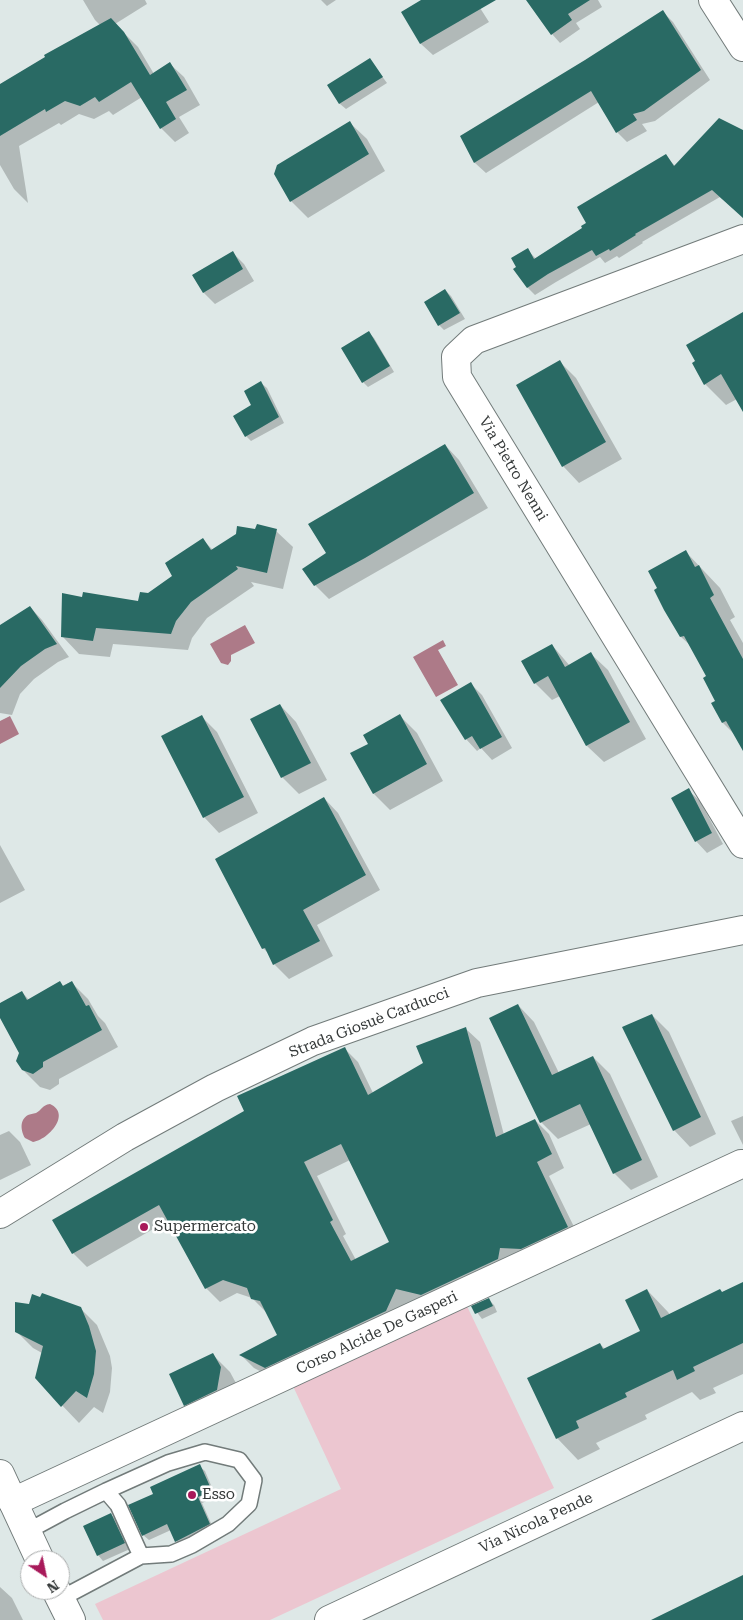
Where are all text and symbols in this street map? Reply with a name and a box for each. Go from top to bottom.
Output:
street label: Via Pietro Nenni [475,413,551,525]
street label: Strada Giosuè Carducci [286,984,452,1062]
place label: Supermercato [154,1218,256,1236]
marker: Supermercato [138,1221,150,1233]
street label: Corso Alcide De Gasperi [293,1288,461,1378]
place label: Esso [202,1486,235,1504]
marker: Esso [186,1489,198,1501]
street label: Via Nicola Pende [476,1489,596,1557]
north arrow [20,1550,70,1600]
text: N [44,1577,62,1596]

